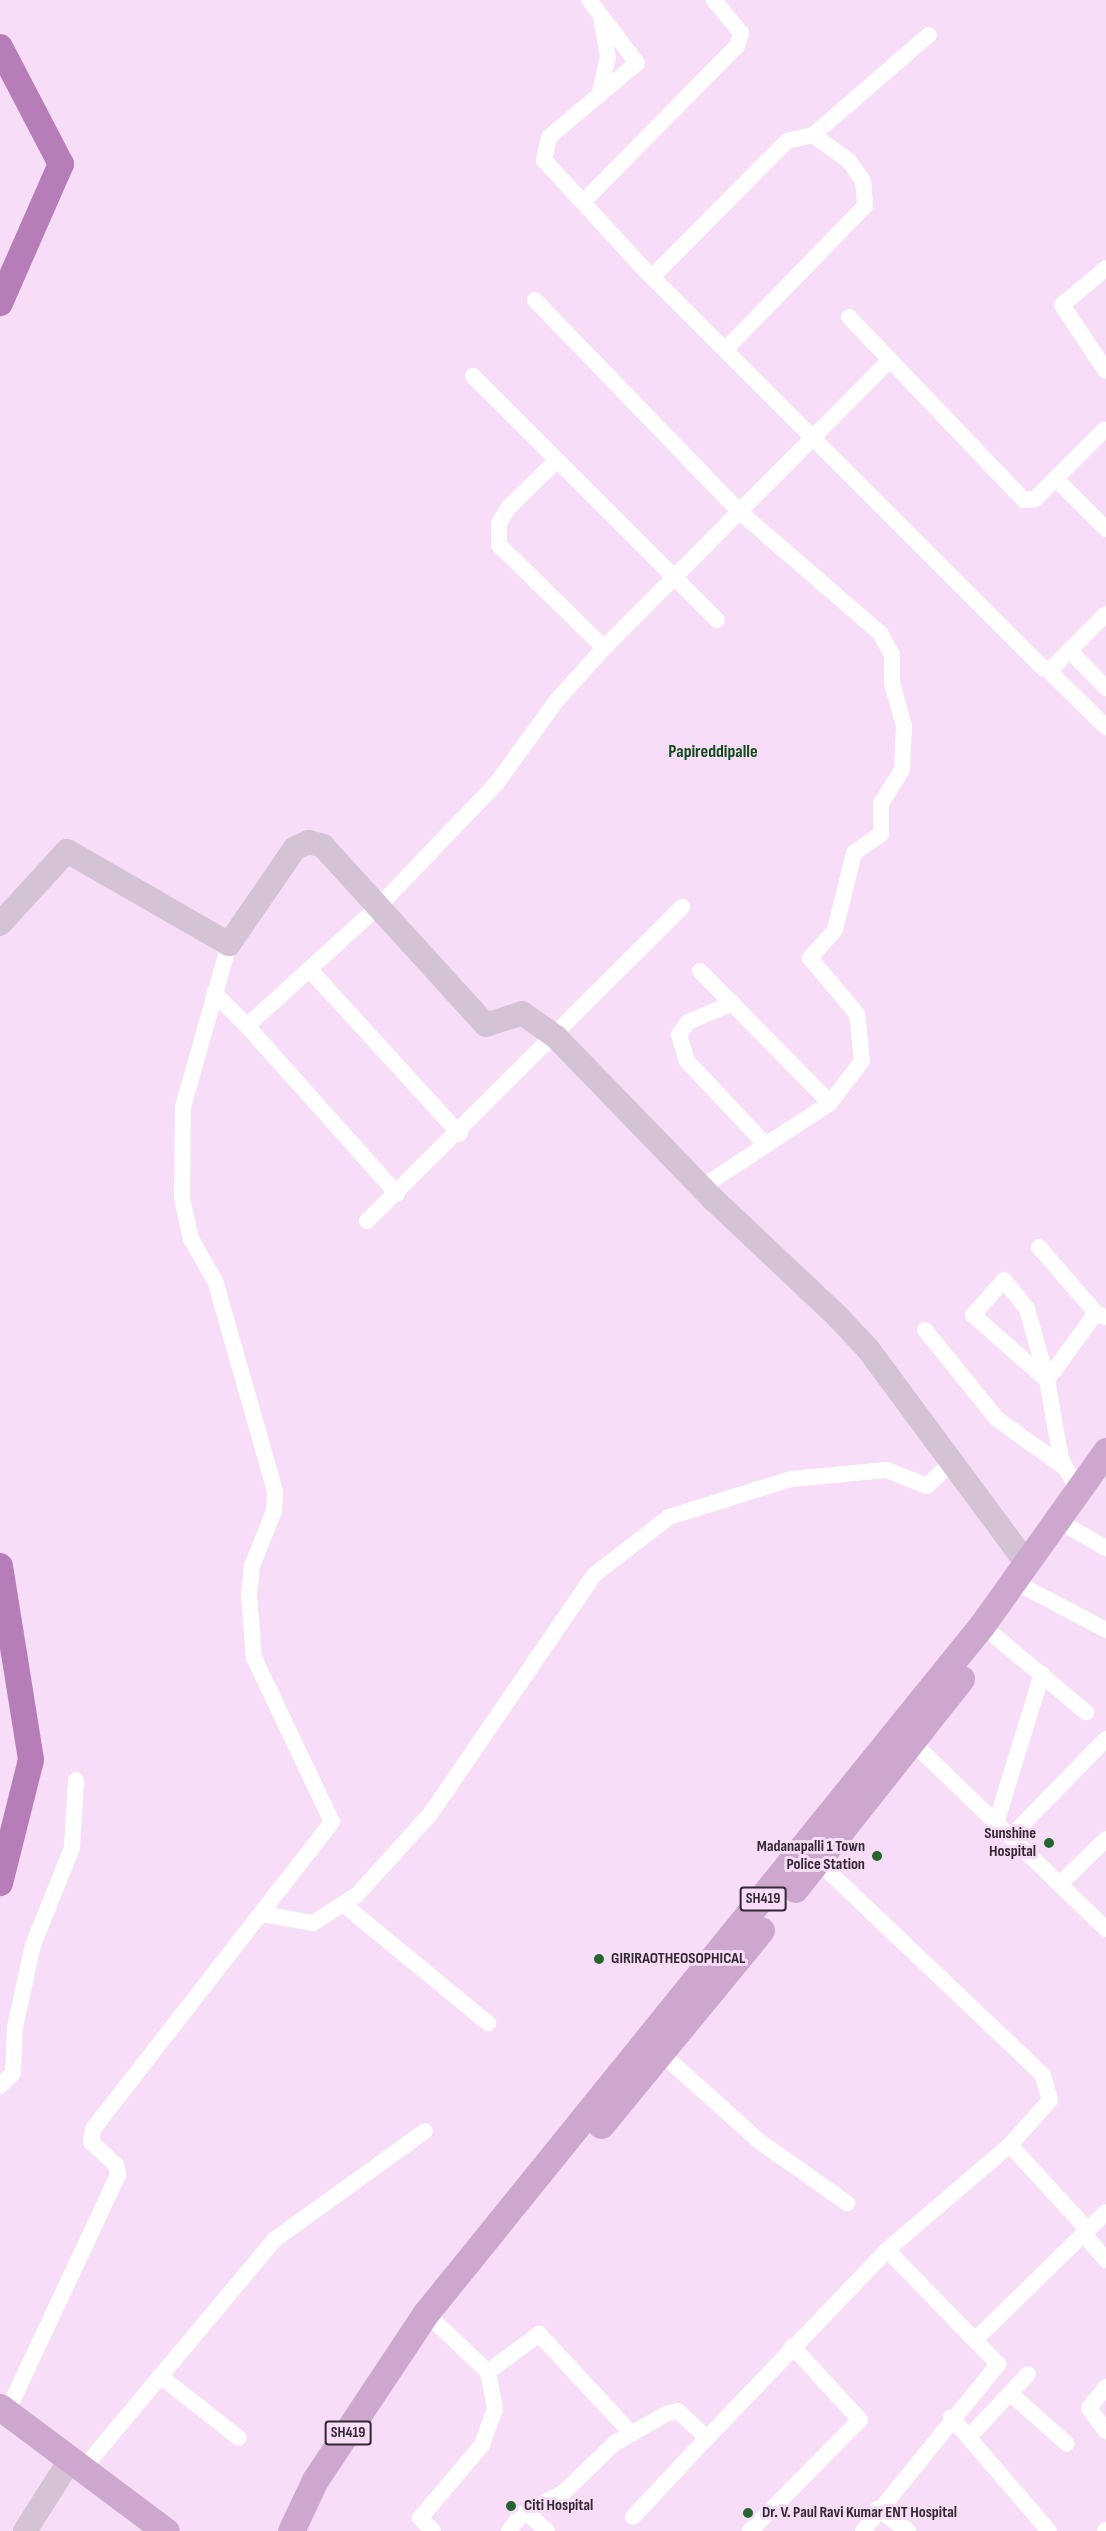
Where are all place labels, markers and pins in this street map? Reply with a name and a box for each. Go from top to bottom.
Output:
place label: Sunshine Hospital [984,1824,1036,1862]
marker: Sunshine Hospital [1040,1834,1058,1852]
place label: Madanapalli 1 Town Police Station [757,1837,865,1875]
marker: Madanapalli 1 Town Police Station [870,1849,884,1863]
place label: GIRIRAOTHEOSOPHICAL [611,1949,745,1969]
marker: GIRIRAOTHEOSOPHICAL [592,1952,606,1966]
place label: Citi Hospital [524,2496,593,2516]
marker: Citi Hospital [502,2497,520,2515]
place label: Dr. V. Paul Ravi Kumar ENT Hospital [762,2503,957,2523]
marker: Dr. V. Paul Ravi Kumar ENT Hospital [739,2504,757,2522]

